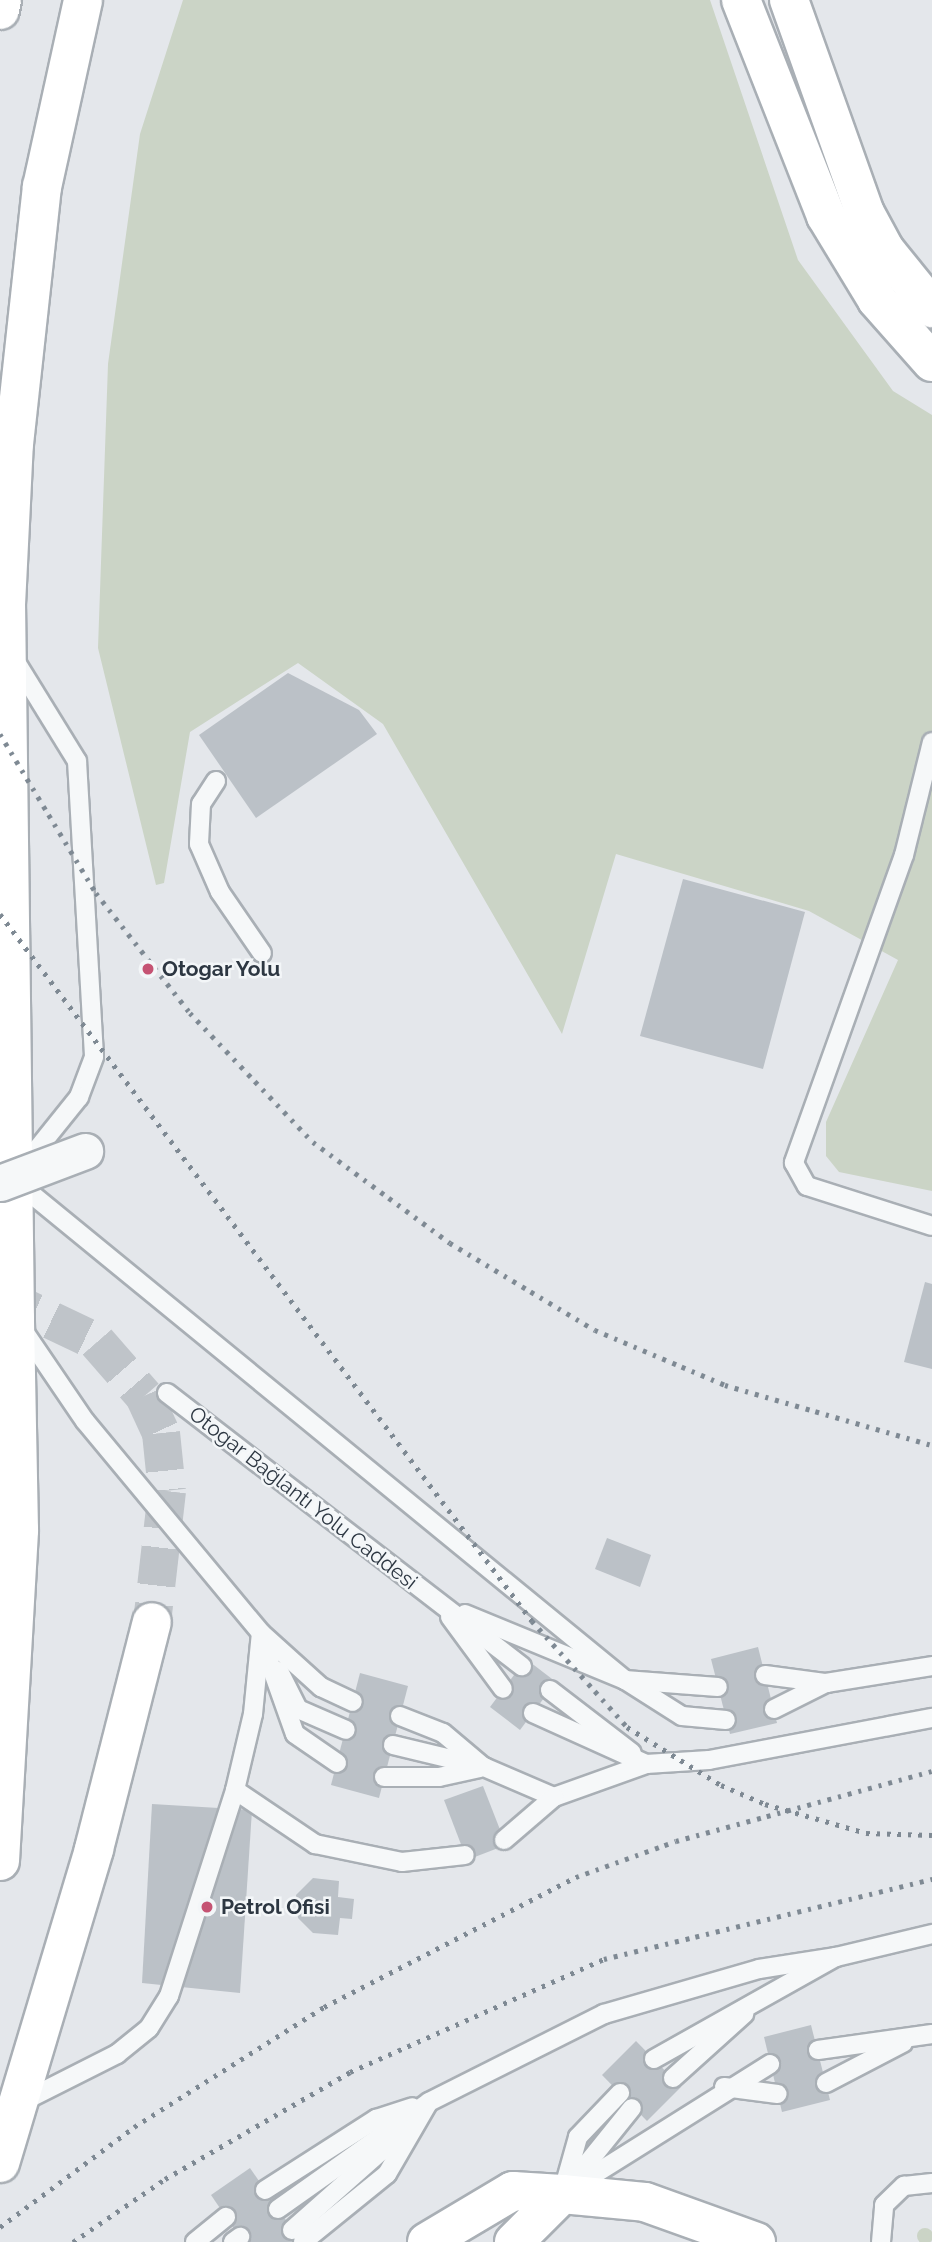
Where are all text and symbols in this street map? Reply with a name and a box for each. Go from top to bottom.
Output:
place label: Otogar Yolu [162,956,281,982]
marker: Otogar Yolu [140,961,156,977]
street label: Otogar Bağlantı Yolu Caddesi [183,1401,423,1595]
place label: Petrol Ofisi [221,1894,330,1920]
marker: Petrol Ofisi [199,1899,215,1915]

